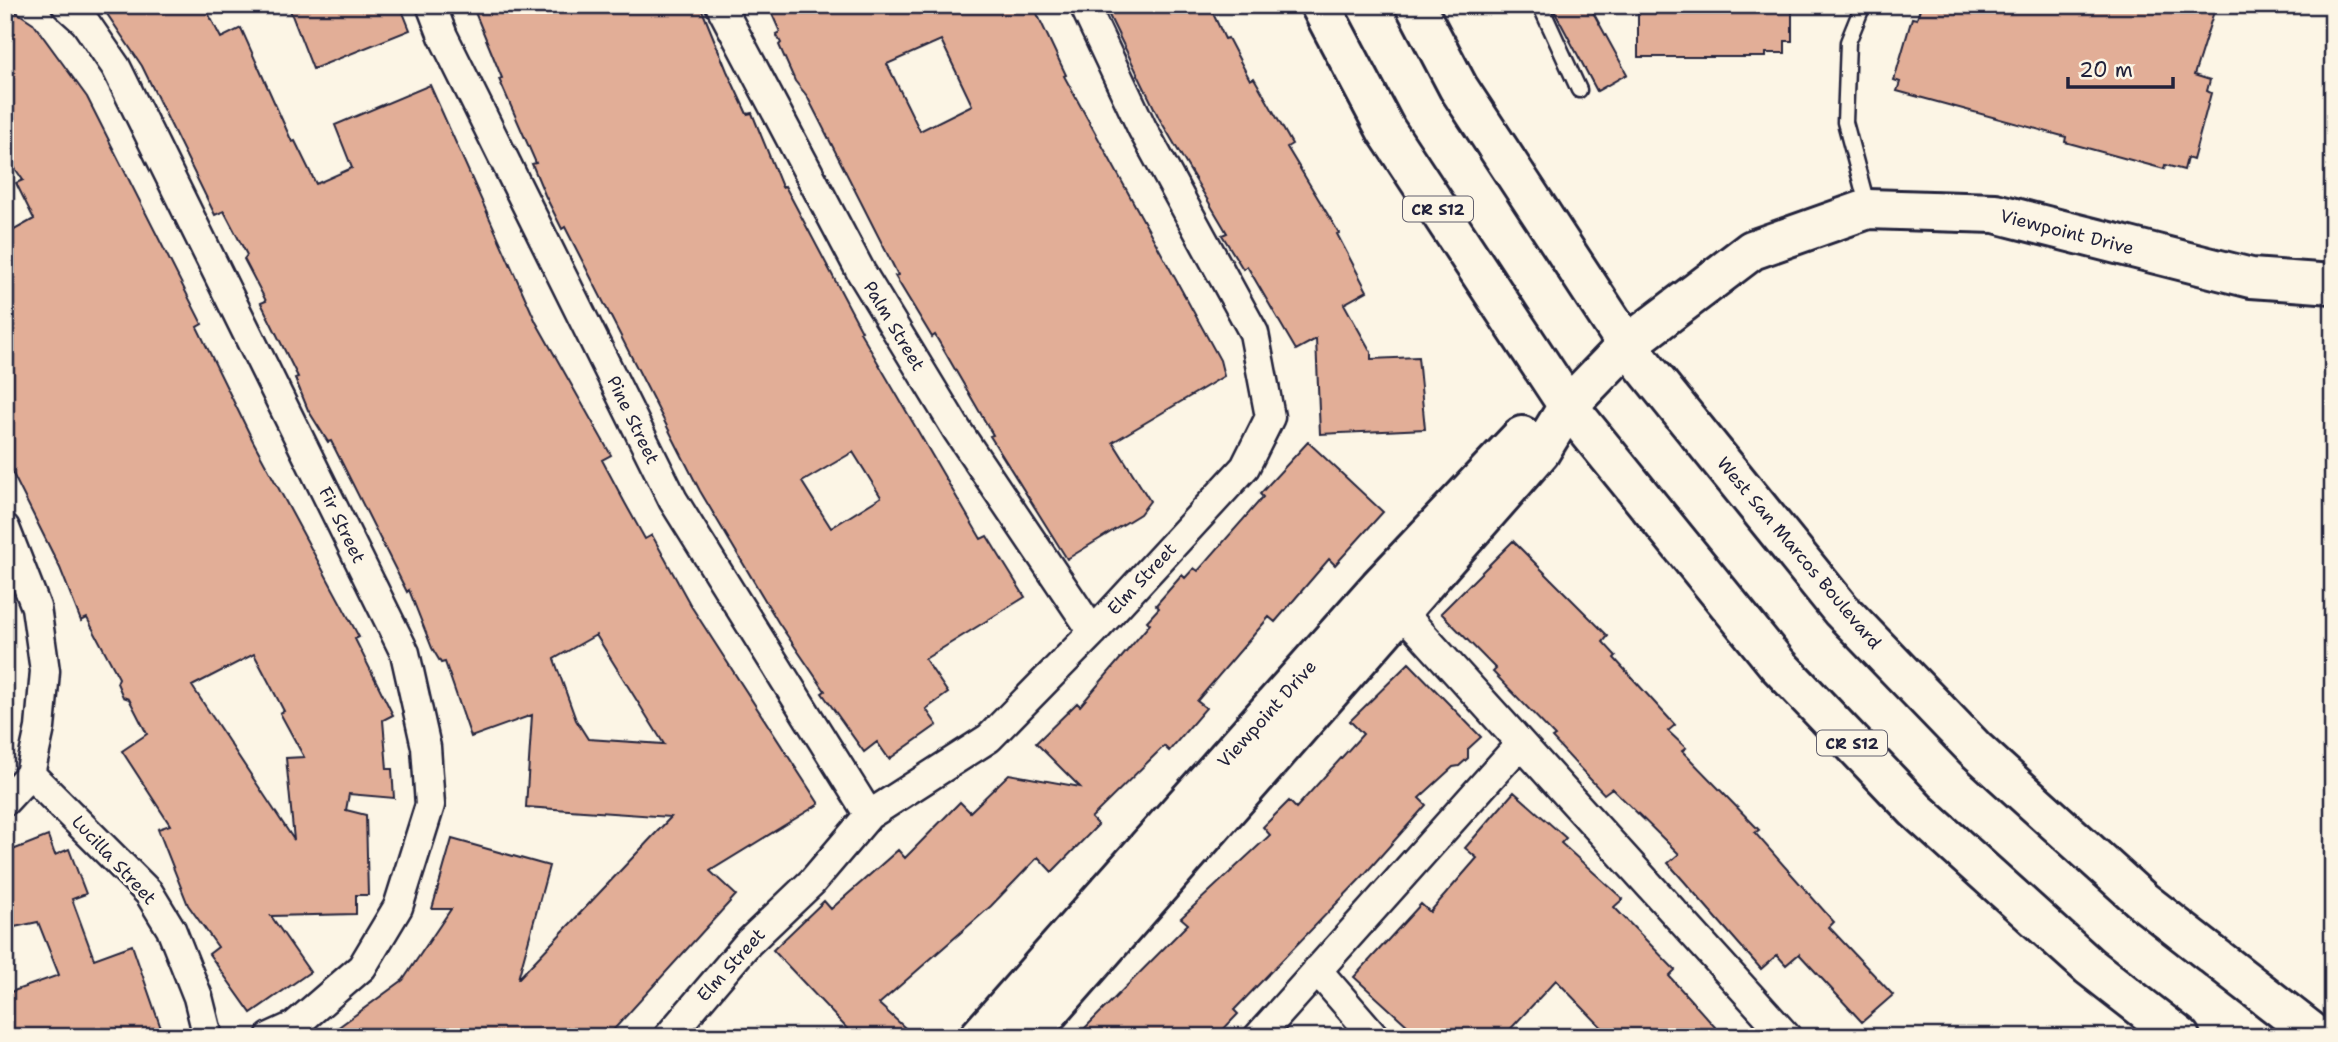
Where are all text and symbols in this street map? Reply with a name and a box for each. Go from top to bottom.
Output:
scale bar [2068,46,2174,90]
text: 20 m [2079,56,2133,84]
road number: CR S12 [1403,196,1473,222]
street label: Viewpoint Drive [1997,204,2137,260]
street label: Palm Street [858,277,930,375]
street label: Pine Street [601,372,665,468]
street label: West San Marcos Boulevard [1711,452,1887,654]
street label: Fir Street [313,483,371,567]
street label: Elm Street [1102,537,1182,620]
street label: Viewpoint Drive [1212,655,1322,773]
road number: CR S12 [1817,730,1887,756]
street label: Lucilla Street [66,810,162,910]
street label: Elm Street [692,923,770,1007]

